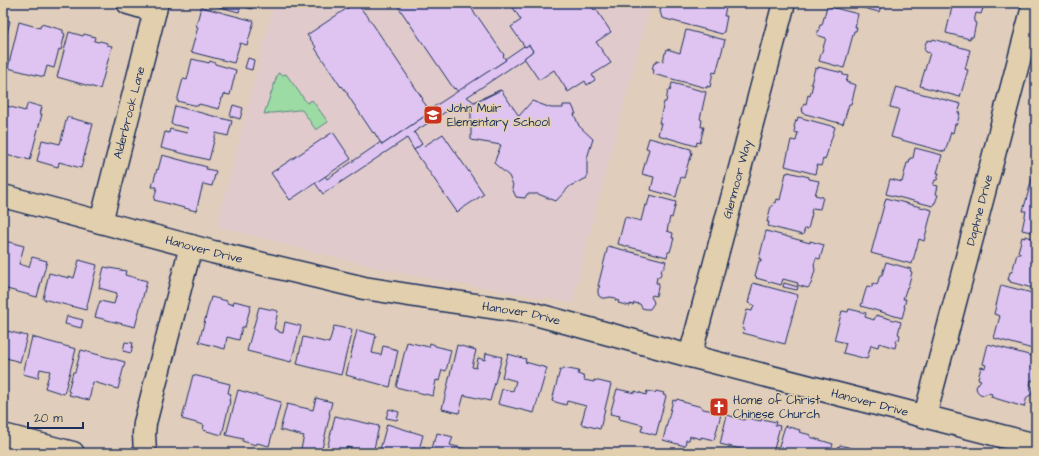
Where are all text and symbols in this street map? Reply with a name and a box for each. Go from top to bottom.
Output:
street label: Alderbrook Lane [109,64,149,161]
place label: John Muir Elementary School [447,100,550,132]
school or university icon: John Muir Elementary School [422,104,444,126]
street label: Glenmoor Way [718,137,757,220]
street label: Daphne Drive [962,172,997,247]
street label: Hanover Drive [163,231,245,267]
street label: Hanover Drive [481,298,563,329]
street label: Hanover Drive [829,384,911,421]
place label: Home of Christ Chinese Church [733,392,820,423]
church icon: Home of Christ Chinese Church [708,396,730,418]
scale bar [28,404,83,430]
text: 20 m [34,410,63,427]

